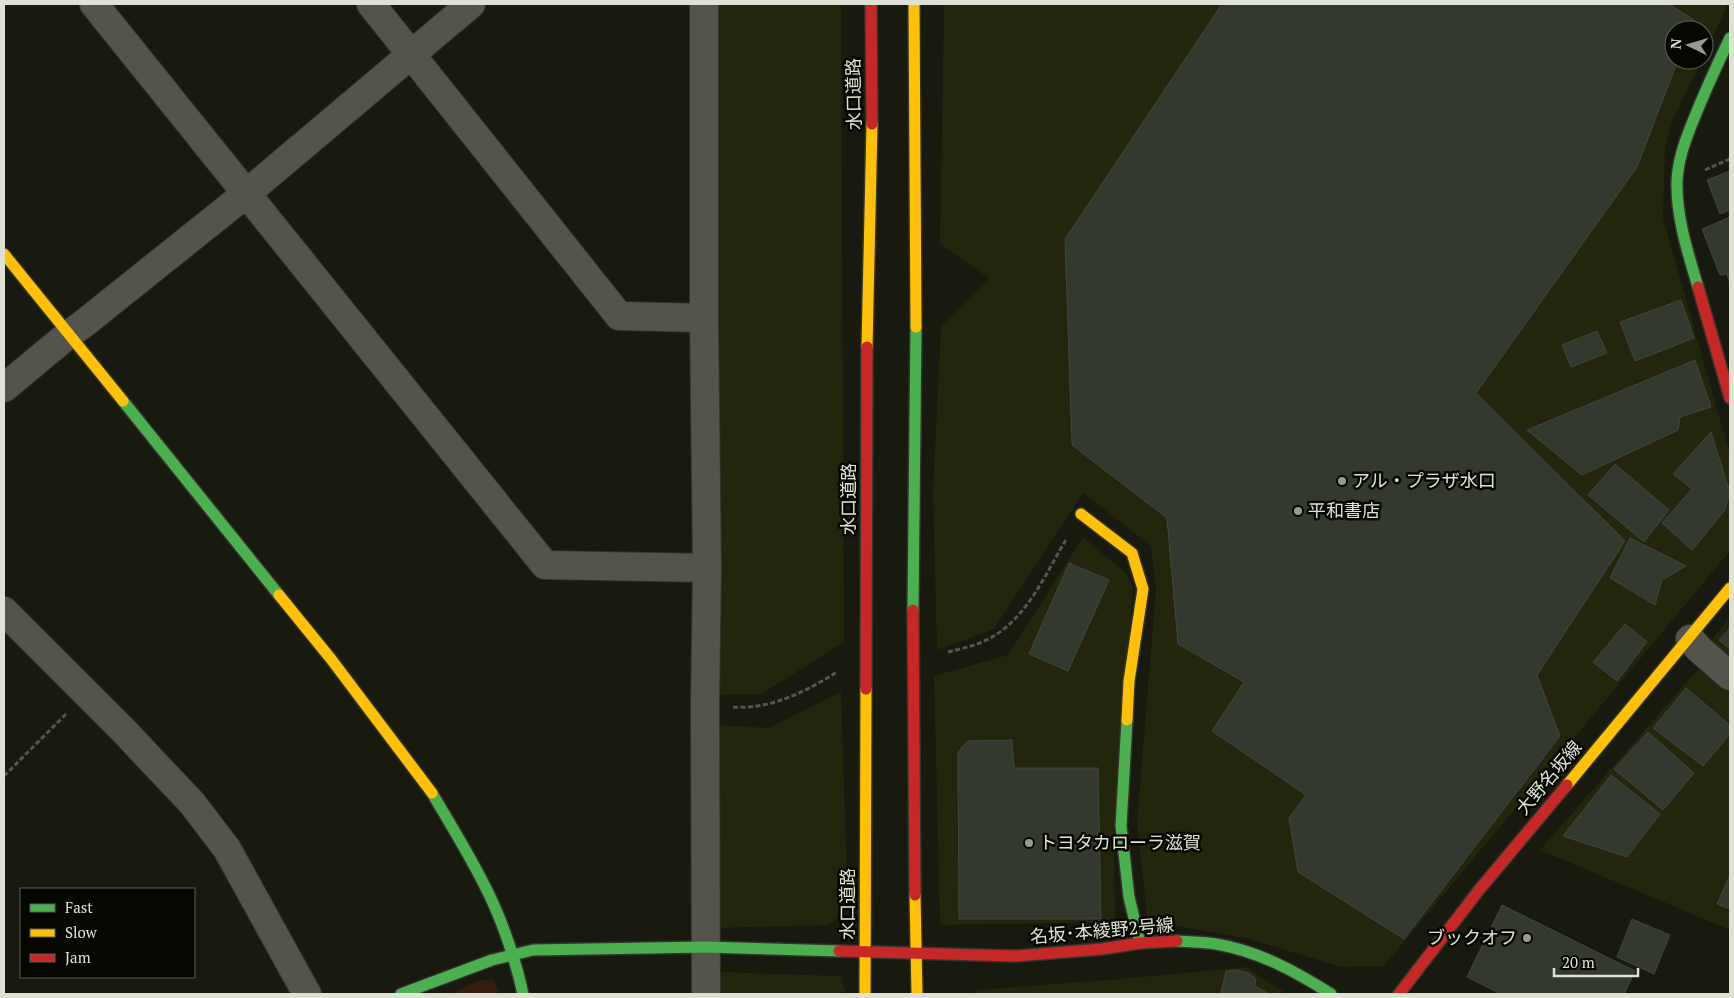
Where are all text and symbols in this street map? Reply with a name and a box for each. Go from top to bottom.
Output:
north arrow [1664,20,1714,70]
text: N [1666,37,1686,50]
street label: 水口道路 [840,58,866,130]
street label: 水口道路 [836,463,860,535]
place label: アル・プラザ水口 [1352,468,1496,492]
marker: アル・プラザ水口 [1336,475,1348,487]
place label: 平和書店 [1308,498,1380,522]
marker: 平和書店 [1292,505,1304,517]
street label: 大野名坂線 [1510,735,1586,820]
place label: トヨタカローラ滋賀 [1039,830,1201,854]
marker: トヨタカローラ滋賀 [1023,837,1035,849]
street label: 水口道路 [835,868,859,940]
legend [20,888,195,978]
text: Fast [65,897,93,917]
street label: 名坂･本綾野2号線 [1029,912,1175,948]
text: Slow [65,922,98,942]
place label: ブックオフ [1427,925,1517,949]
marker: ブックオフ [1521,932,1533,944]
scale bar [1554,946,1638,978]
text: Jam [65,947,91,967]
text: 20 m [1562,952,1595,972]

